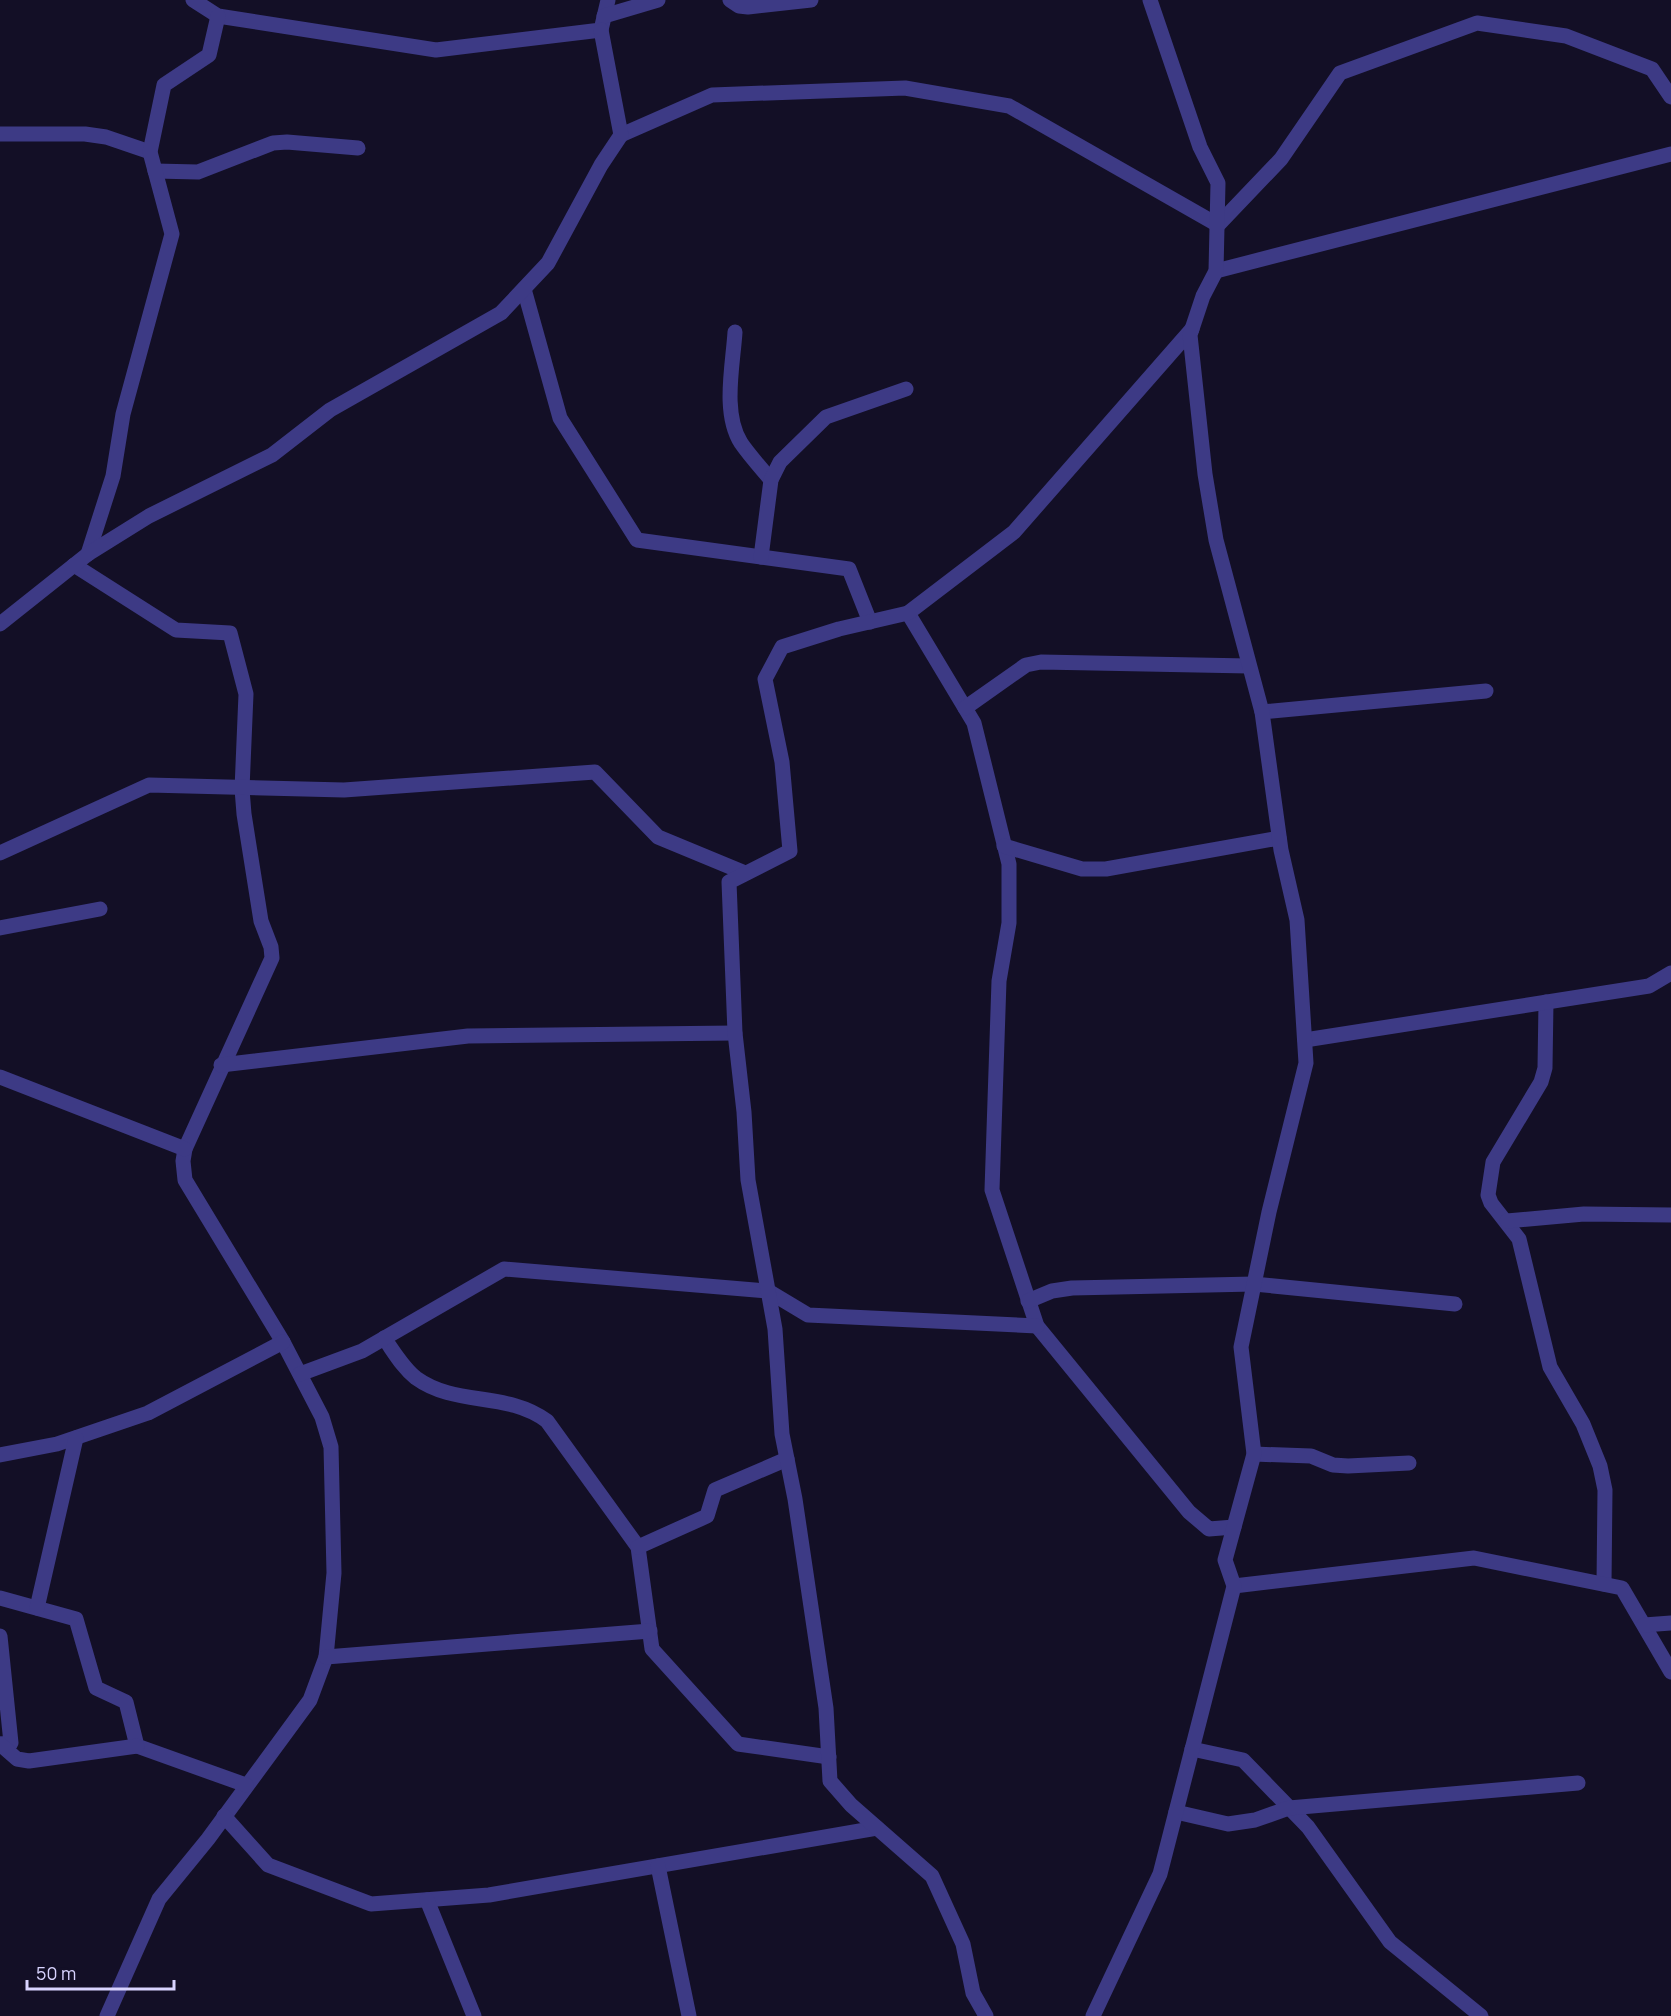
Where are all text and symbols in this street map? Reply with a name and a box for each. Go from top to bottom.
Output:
scale bar [27,1953,174,1991]
text: 50 m [36,1961,76,1985]

